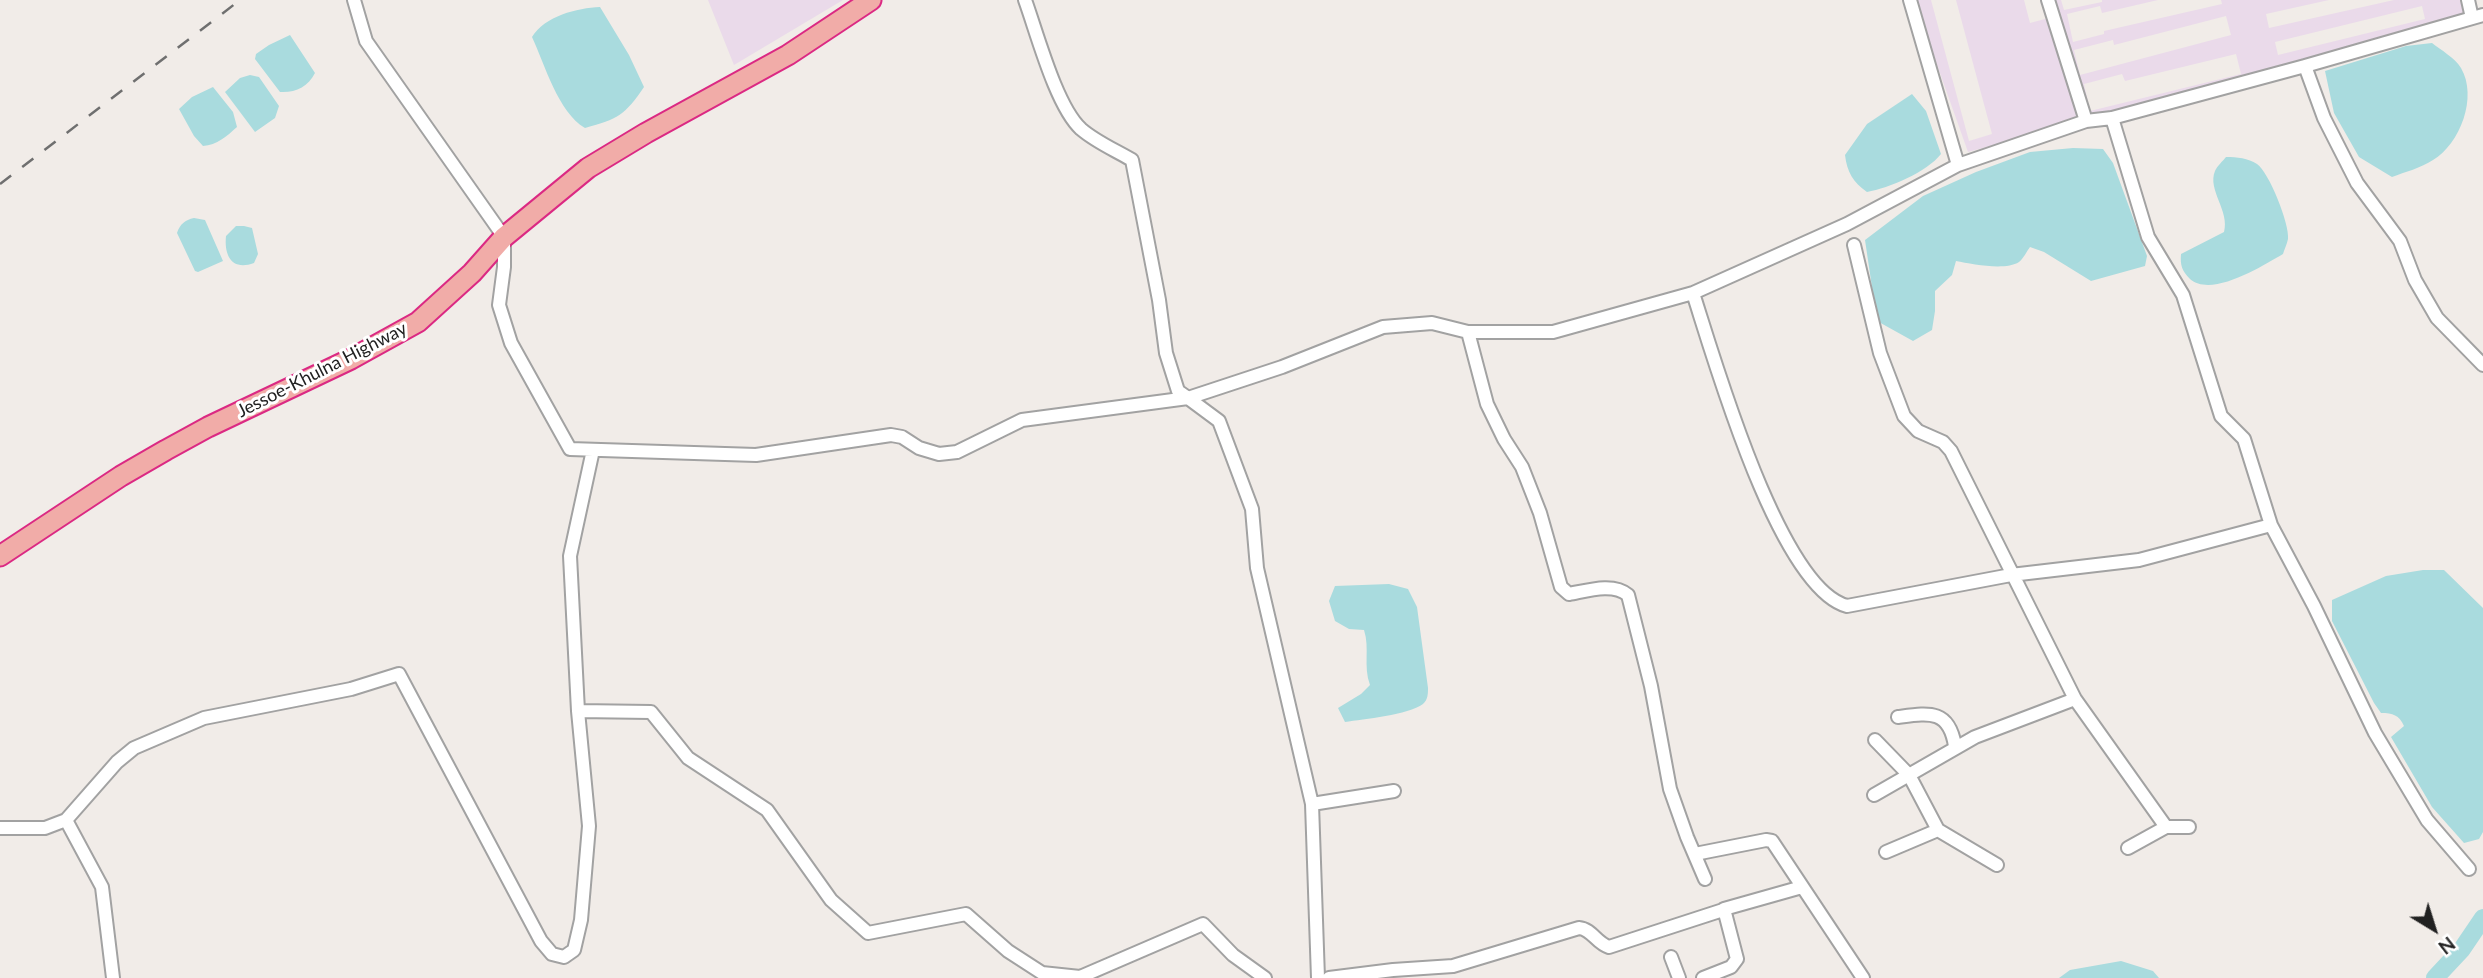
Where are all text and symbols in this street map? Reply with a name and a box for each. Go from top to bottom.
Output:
street label: Jessoe-Khulna Highway [233,318,411,422]
north arrow [2399,894,2469,964]
text: N [2434,932,2460,960]

